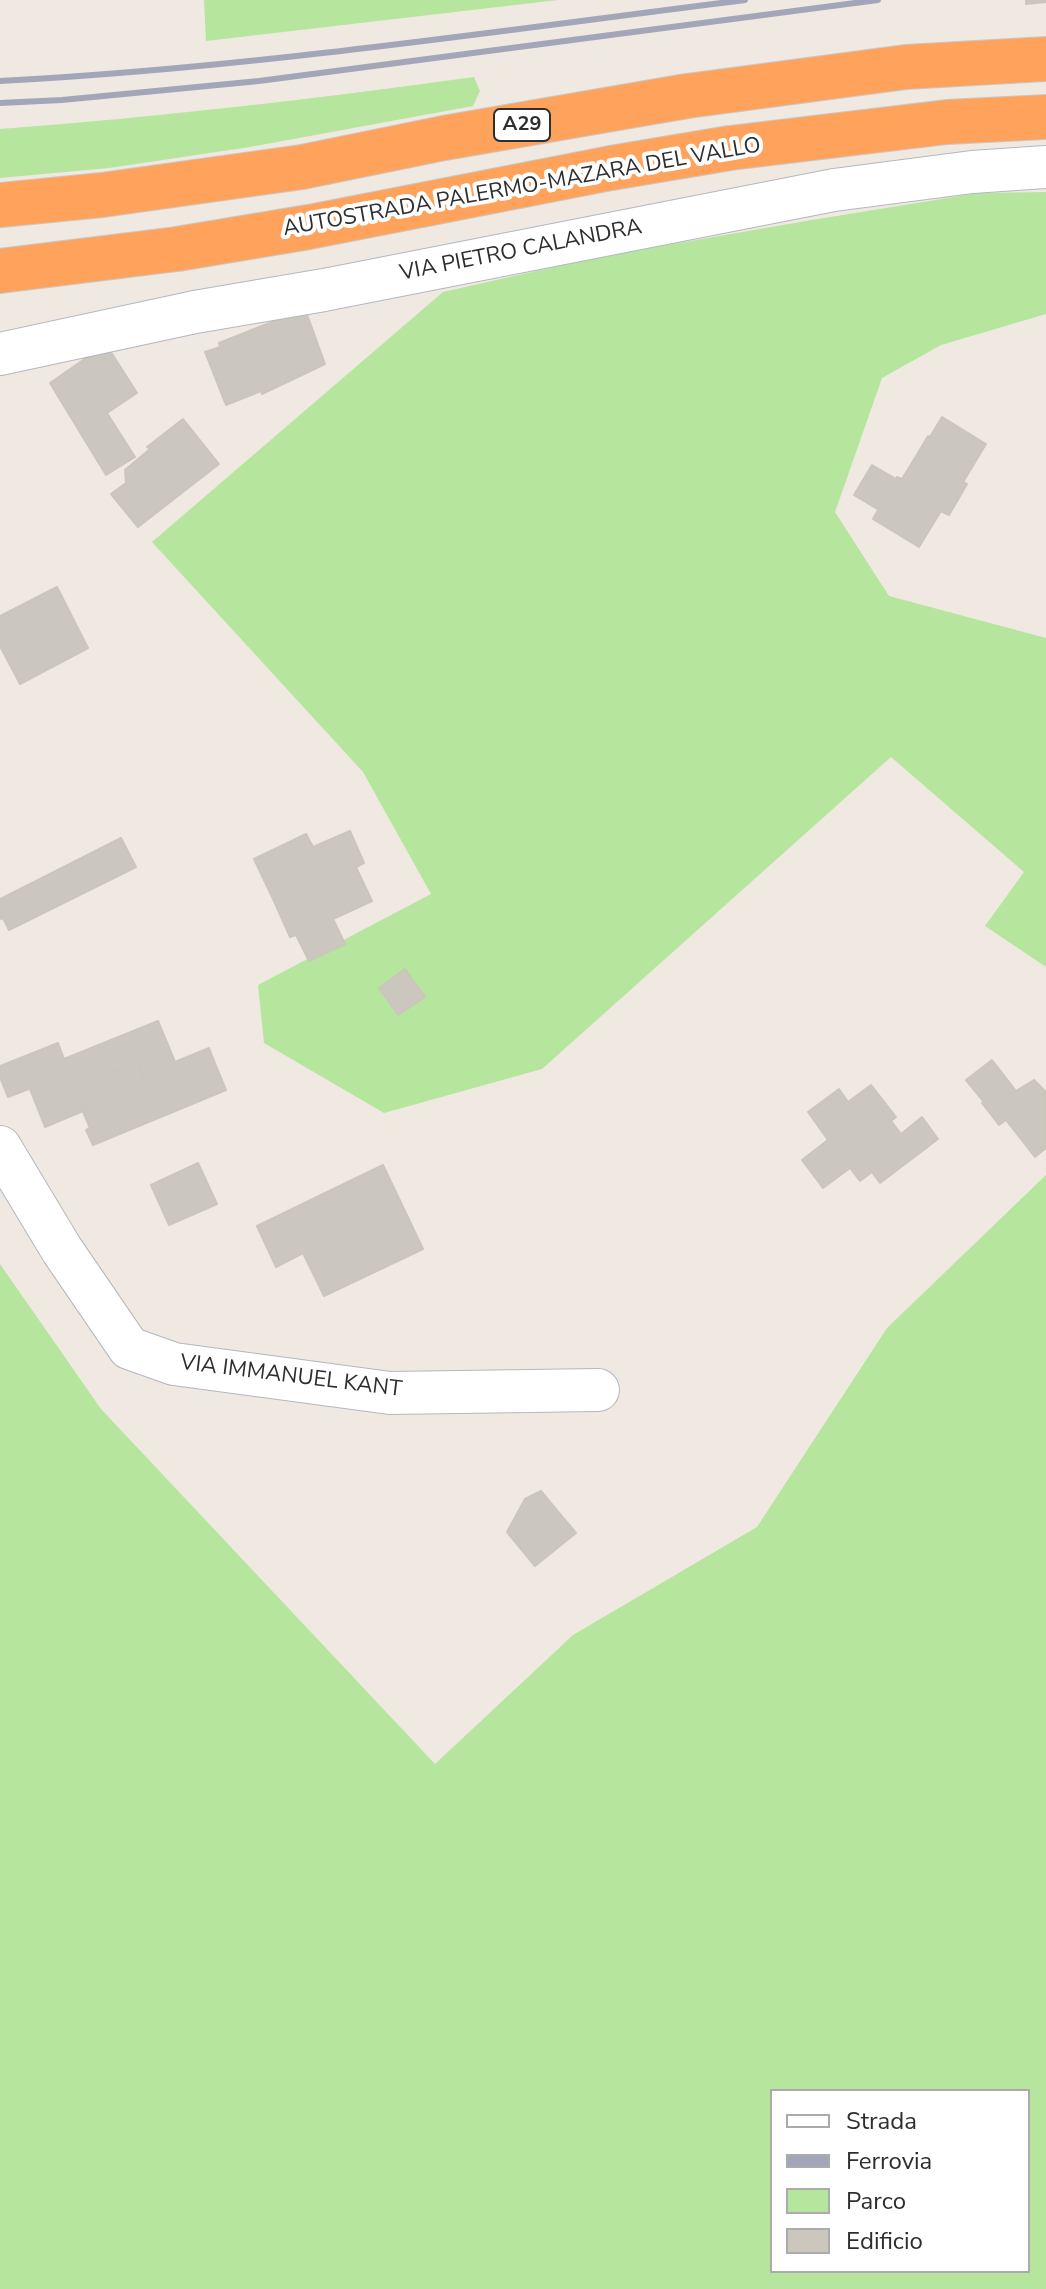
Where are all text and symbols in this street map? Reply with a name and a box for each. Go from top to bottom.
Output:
road number: A29 [494,109,550,141]
street label: AUTOSTRADA PALERMO-MAZARA DEL VALLO [281,133,763,243]
street label: VIA PIETRO CALANDRA [398,215,644,287]
street label: VIA IMMANUEL KANT [179,1350,403,1404]
legend [770,2089,1030,2273]
text: Strada [846,2105,917,2137]
text: Ferrovia [846,2145,932,2177]
text: Parco [846,2185,906,2217]
text: Edificio [846,2225,923,2257]

